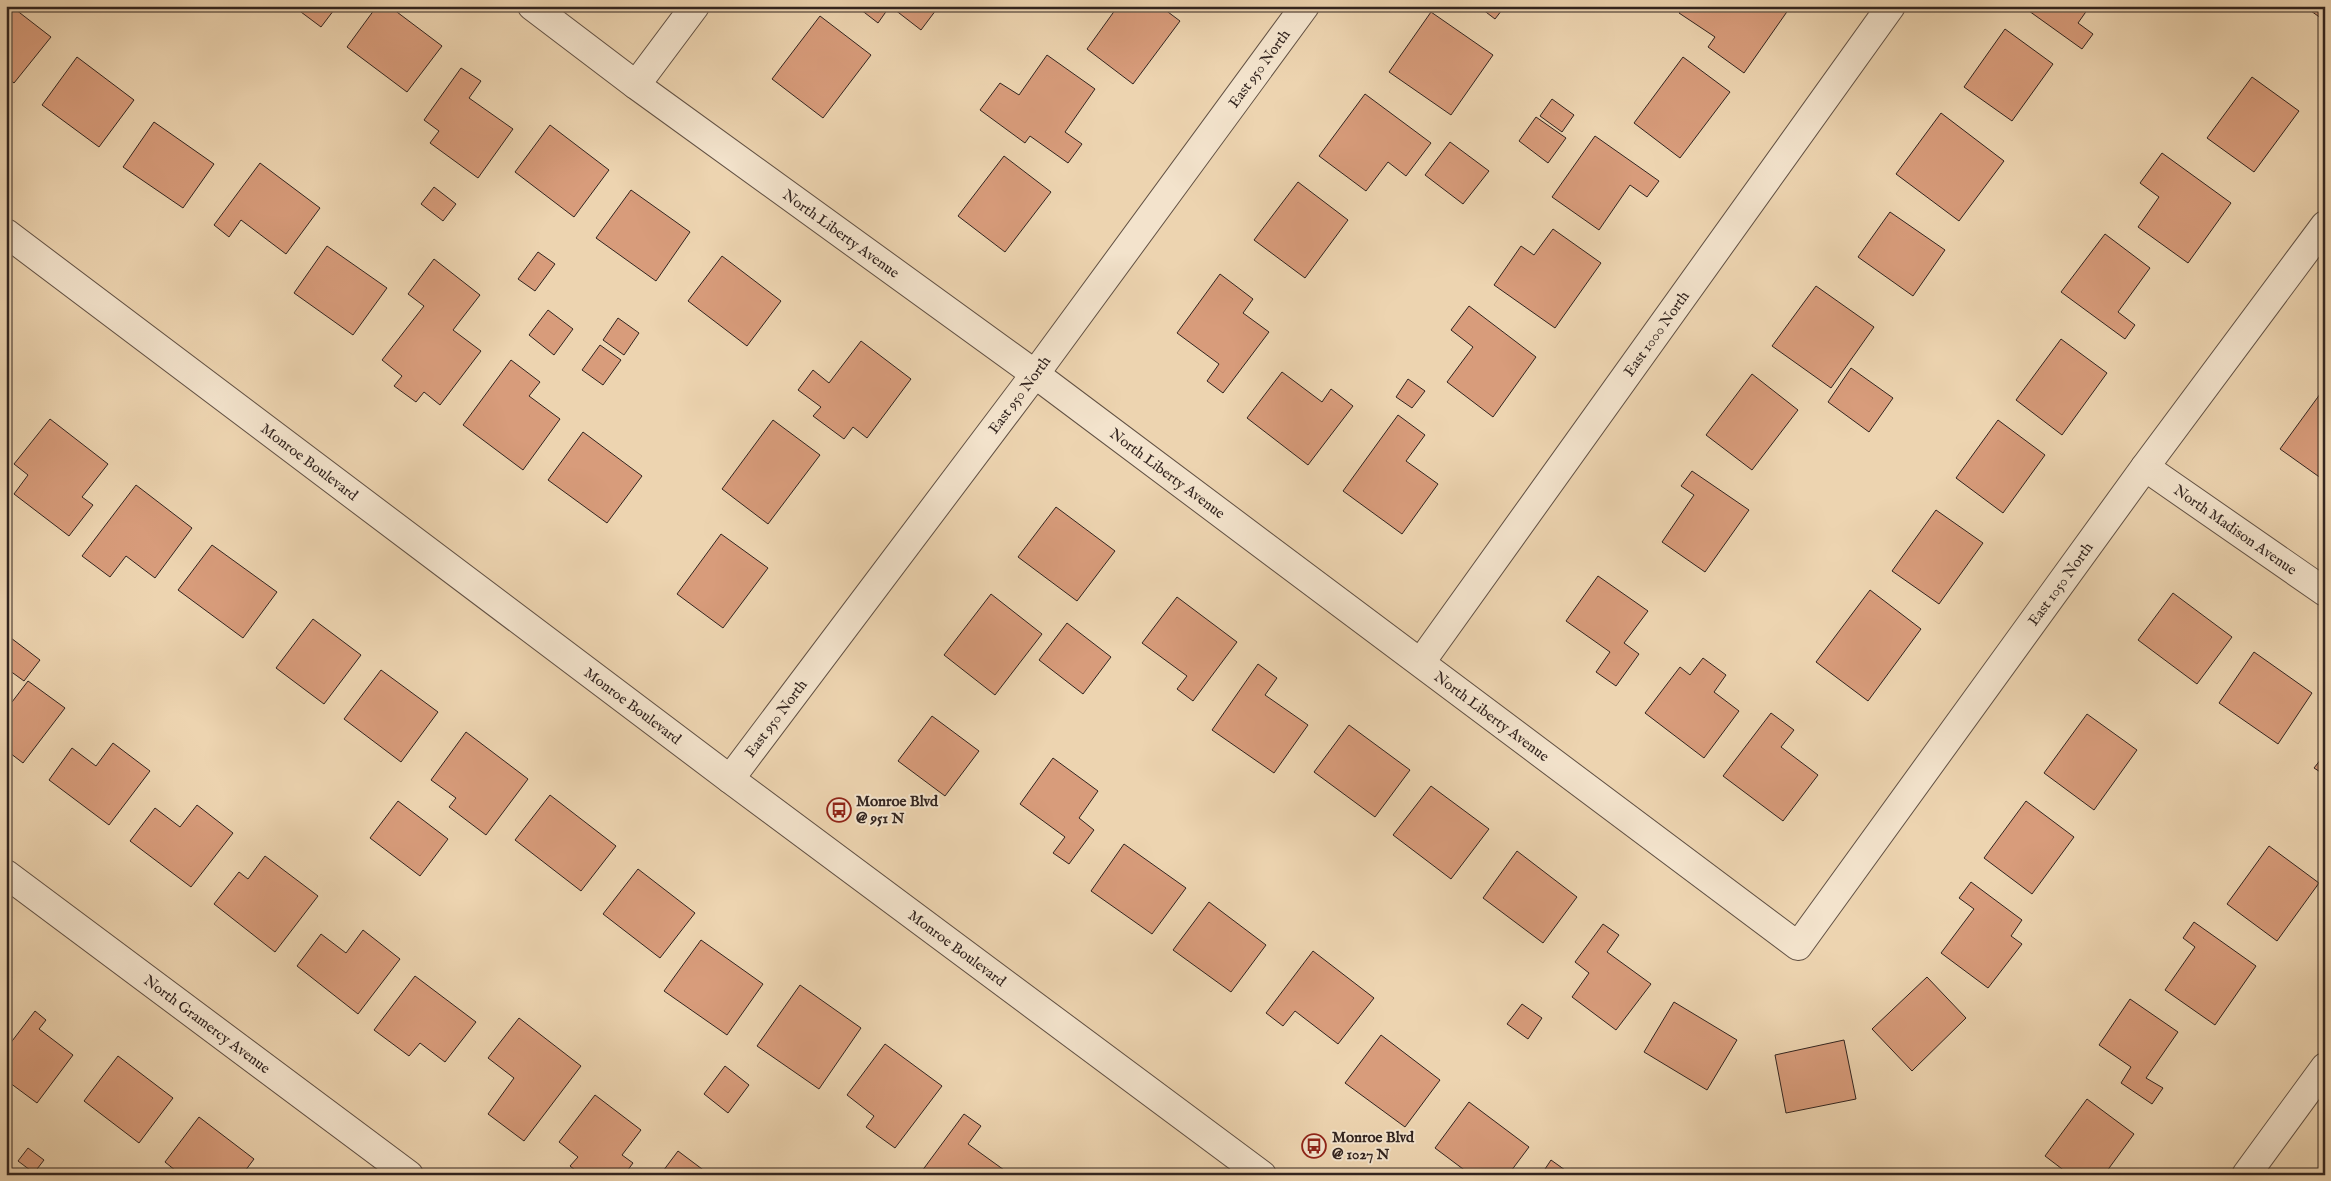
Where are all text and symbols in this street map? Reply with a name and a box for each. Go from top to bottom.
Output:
street label: East 950 North [1225,26,1295,112]
street label: North Liberty Avenue [779,185,903,283]
street label: East 1000 North [1620,287,1694,380]
street label: East 950 North [984,352,1055,438]
street label: Monroe Boulevard [257,419,362,506]
street label: North Liberty Avenue [1106,424,1229,523]
street label: North Madison Avenue [2170,481,2300,580]
street label: East 1050 North [2024,539,2097,630]
street label: Monroe Boulevard [580,663,686,749]
street label: North Liberty Avenue [1430,667,1553,766]
street label: East 950 North [741,676,812,761]
place label: Monroe Blvd @ 951 N [856,792,939,828]
bus stop icon: Monroe Blvd @ 951 N [826,797,852,823]
street label: Monroe Boulevard [904,906,1010,992]
street label: North Gramercy Avenue [140,971,274,1078]
place label: Monroe Blvd @ 1027 N [1332,1128,1415,1164]
bus stop icon: Monroe Blvd @ 1027 N [1301,1133,1327,1159]

